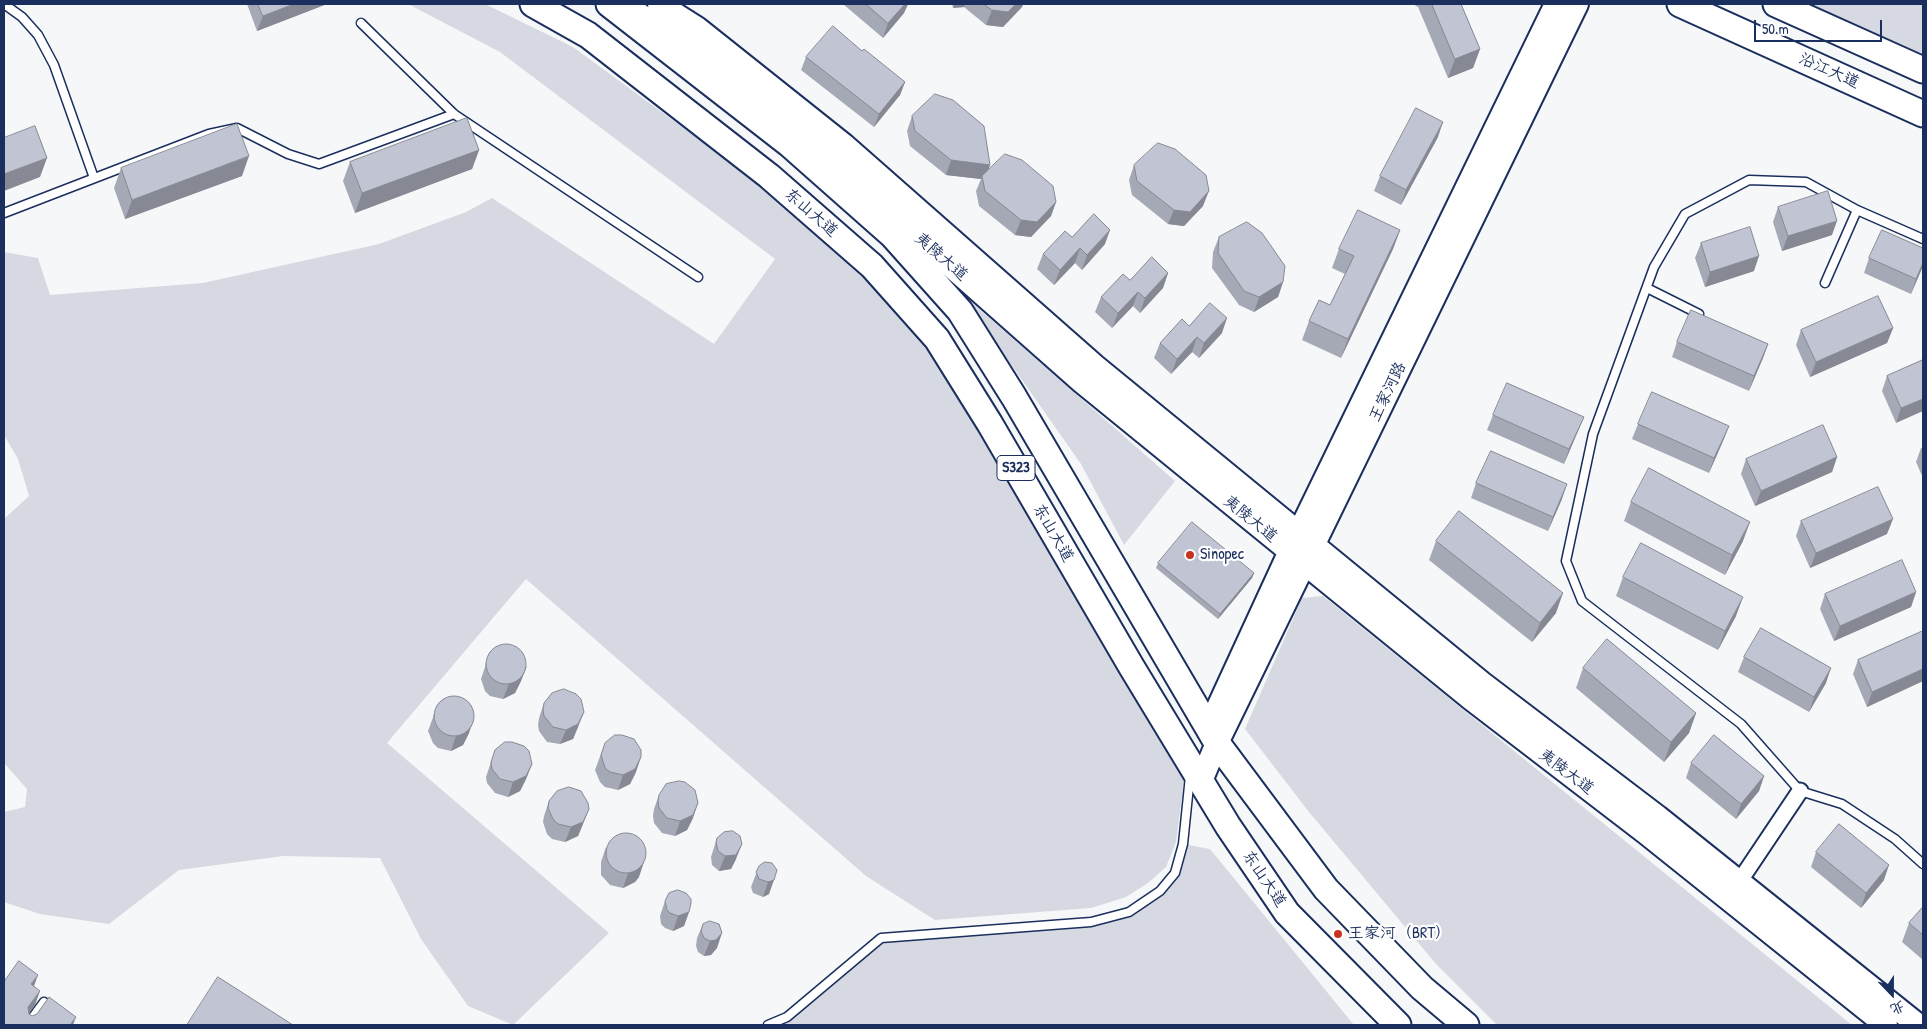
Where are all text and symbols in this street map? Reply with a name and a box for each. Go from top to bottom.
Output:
scale bar [1757,10,1884,42]
text: 50 m [1762,18,1789,39]
street label: 沿江大道 [1796,49,1862,93]
street label: 东山大道 [781,185,841,241]
street label: 夷陵大道 [911,229,971,285]
street label: 王家河路 [1365,359,1411,425]
road number: S323 [997,456,1035,480]
street label: 夷陵大道 [1219,491,1281,547]
street label: 东山大道 [1029,500,1077,566]
place label: Sinopec [1200,545,1244,565]
marker: Sinopec [1184,549,1196,561]
street label: 夷陵大道 [1535,745,1597,799]
street label: 东山大道 [1238,847,1290,911]
place label: 王家河（BRT） [1348,924,1451,944]
marker: 王家河（BRT） [1332,928,1344,940]
north arrow [1867,969,1917,1019]
text: 北 [1888,997,1908,1020]

